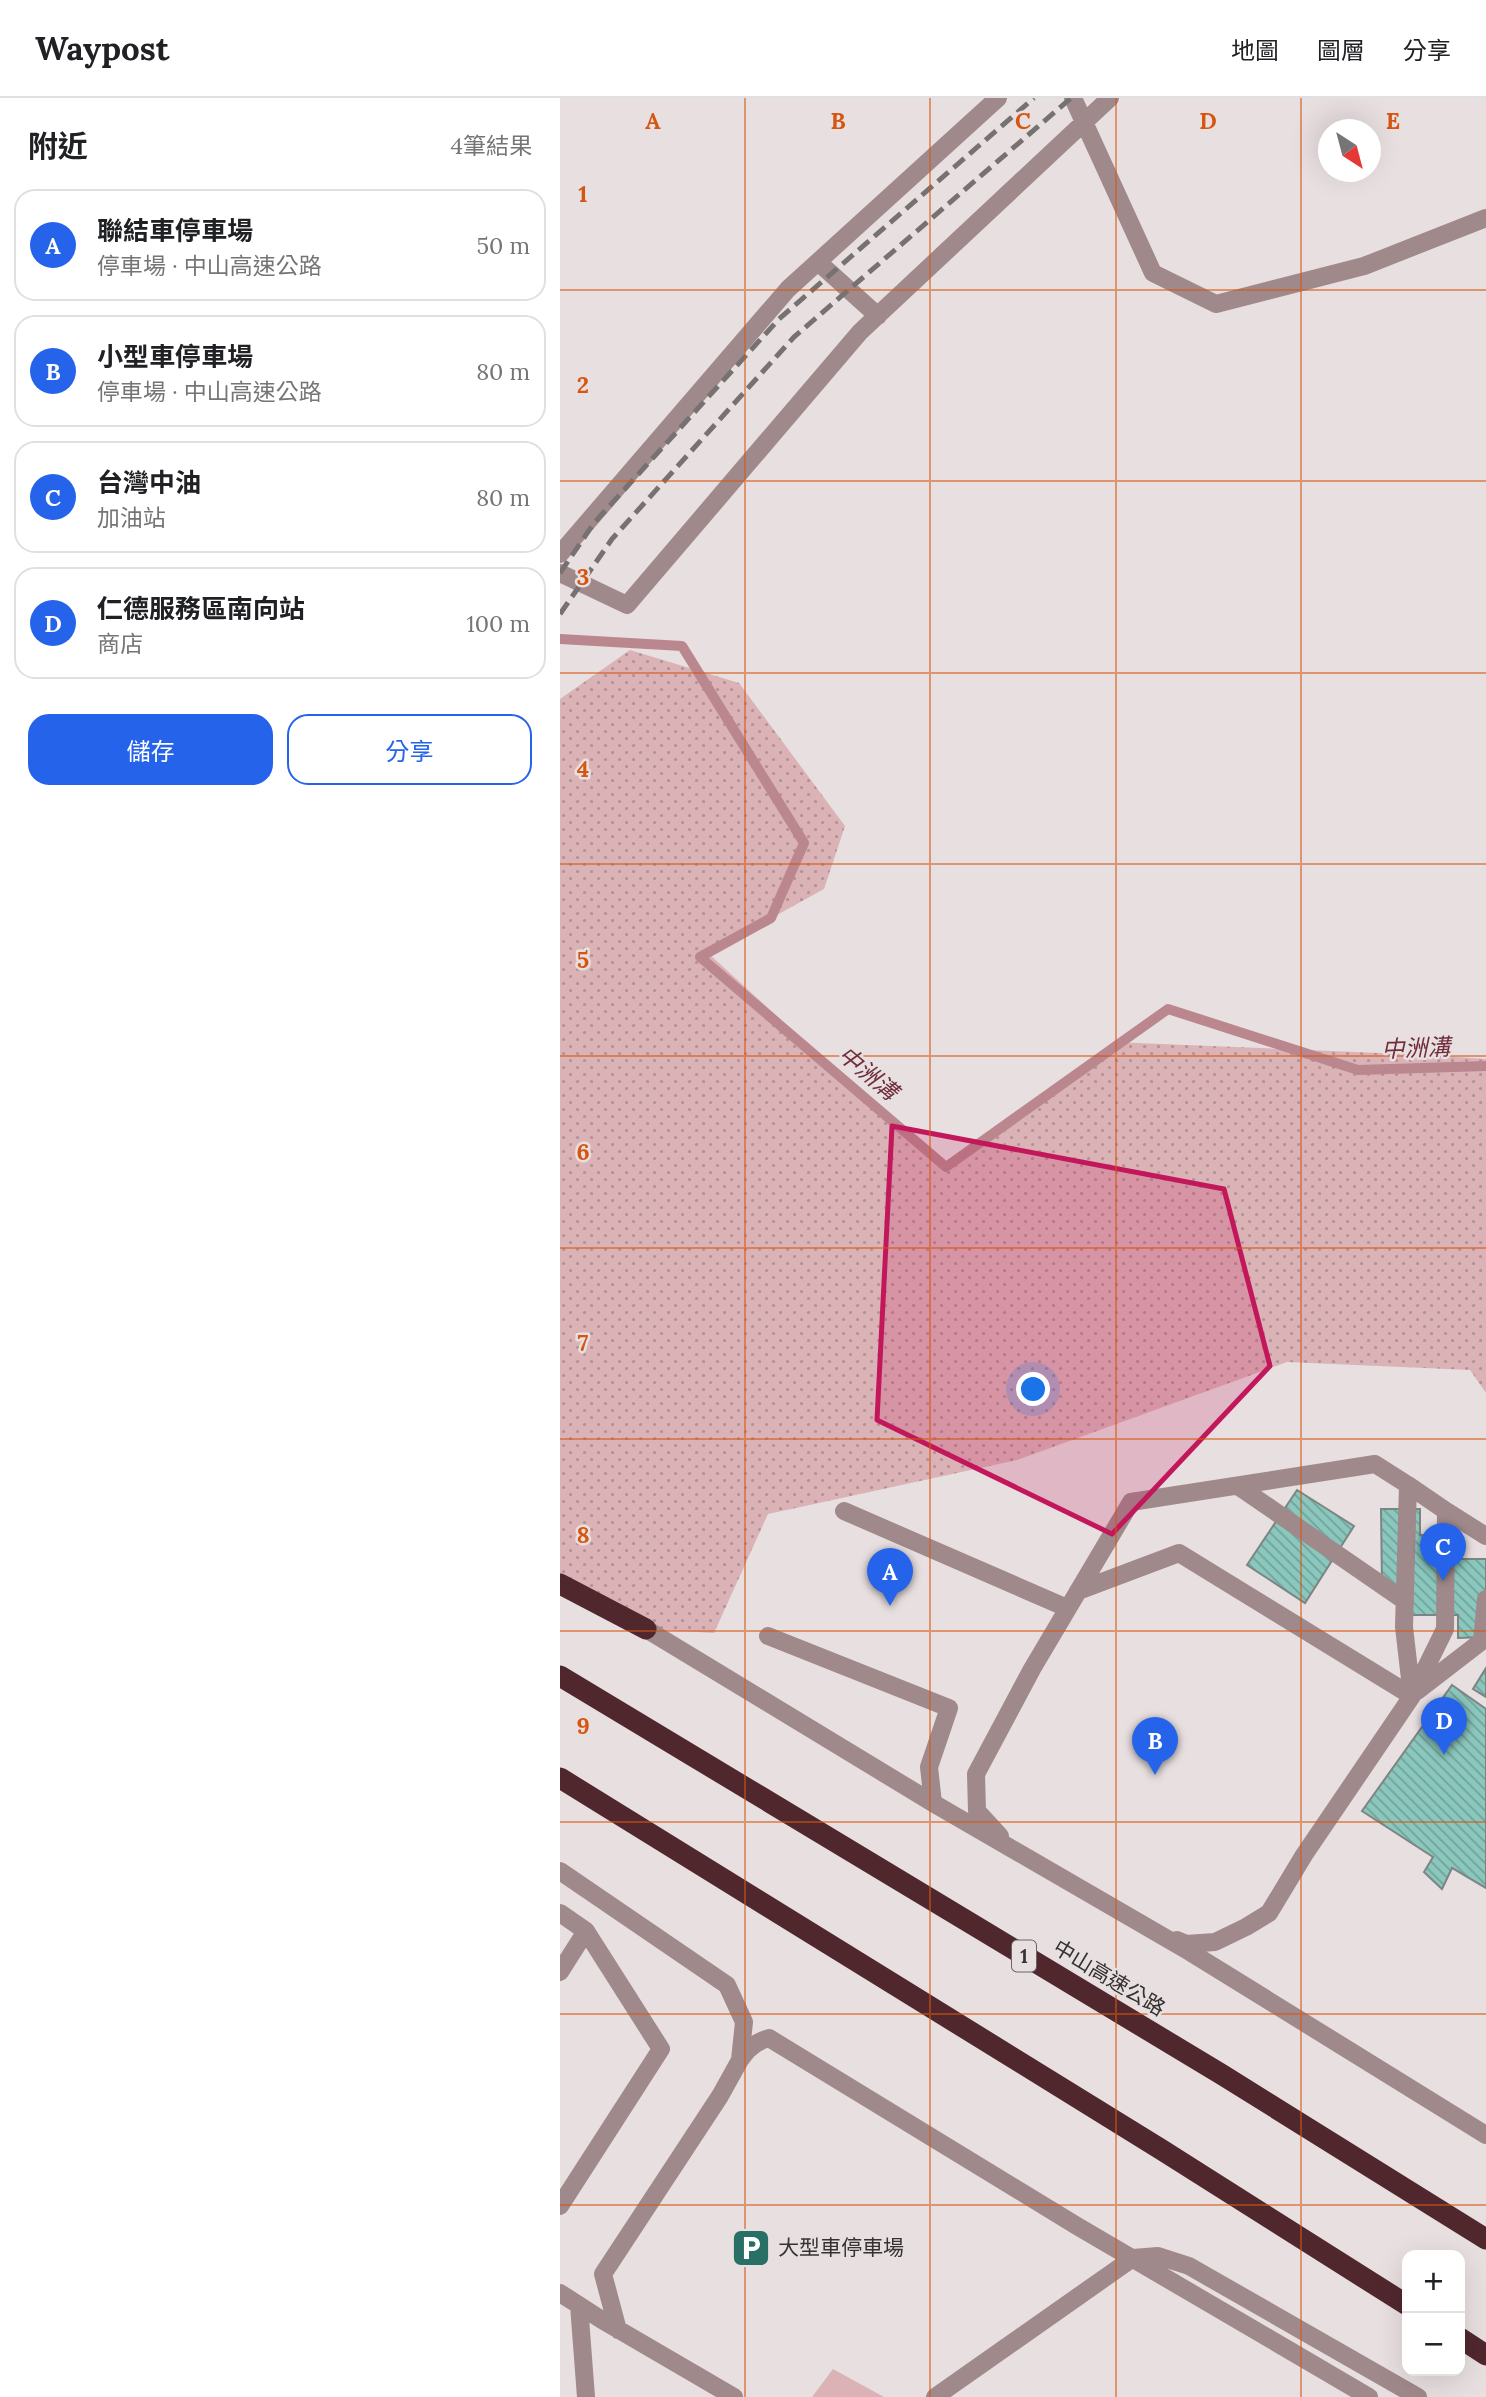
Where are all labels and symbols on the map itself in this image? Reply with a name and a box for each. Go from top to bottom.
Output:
text: A [645,106,661,135]
text: B [830,106,846,135]
text: C [1015,106,1031,135]
text: D [1199,106,1217,135]
text: E [1386,106,1400,135]
north arrow [1318,119,1381,182]
text: 1 [578,179,588,208]
text: 2 [577,370,589,399]
text: 3 [577,562,589,591]
text: 4 [577,754,589,783]
text: 5 [577,945,589,974]
water label: 中洲溝 [1381,1032,1454,1063]
water label: 中洲溝 [833,1039,906,1108]
text: 6 [576,1137,590,1166]
text: 7 [578,1328,589,1357]
your location [1016,1372,1050,1406]
text: 8 [576,1520,590,1549]
pin: C [1420,1523,1466,1581]
pin: A [867,1548,913,1606]
pin: D [1421,1697,1467,1755]
text: 9 [576,1711,590,1740]
pin: B [1132,1717,1178,1775]
street label: 中山高速公路 [1048,1934,1170,2022]
road number: 1 [1012,1940,1036,1972]
parking icon: 大型車停車場 [730,2227,772,2269]
place label: 大型車停車場 [778,2234,904,2261]

